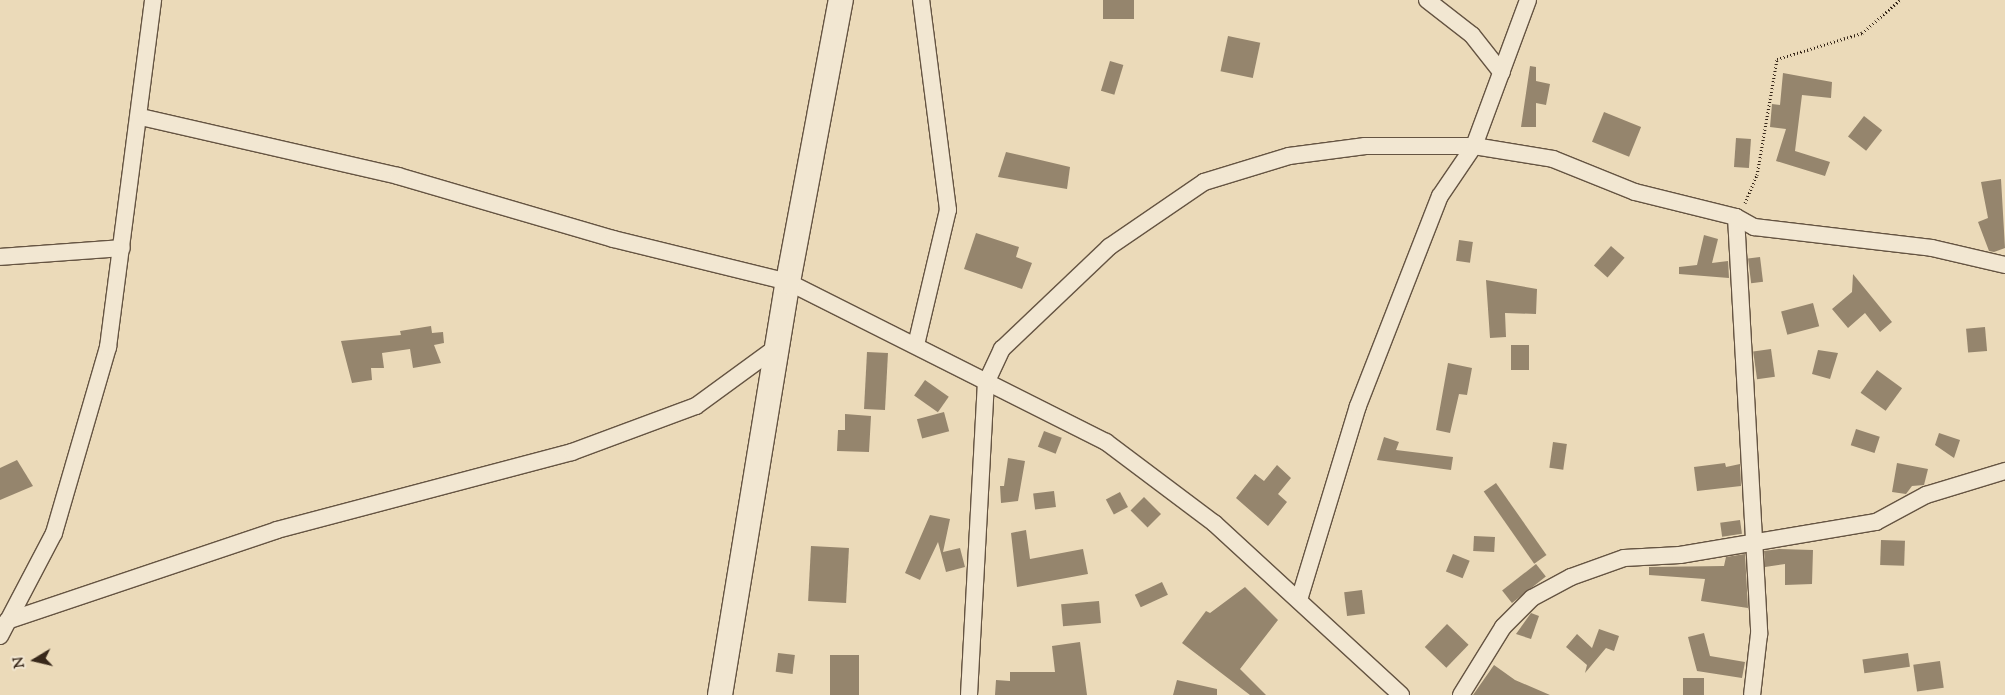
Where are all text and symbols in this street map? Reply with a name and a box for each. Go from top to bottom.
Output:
north arrow [10,635,60,685]
text: N [9,655,31,669]

